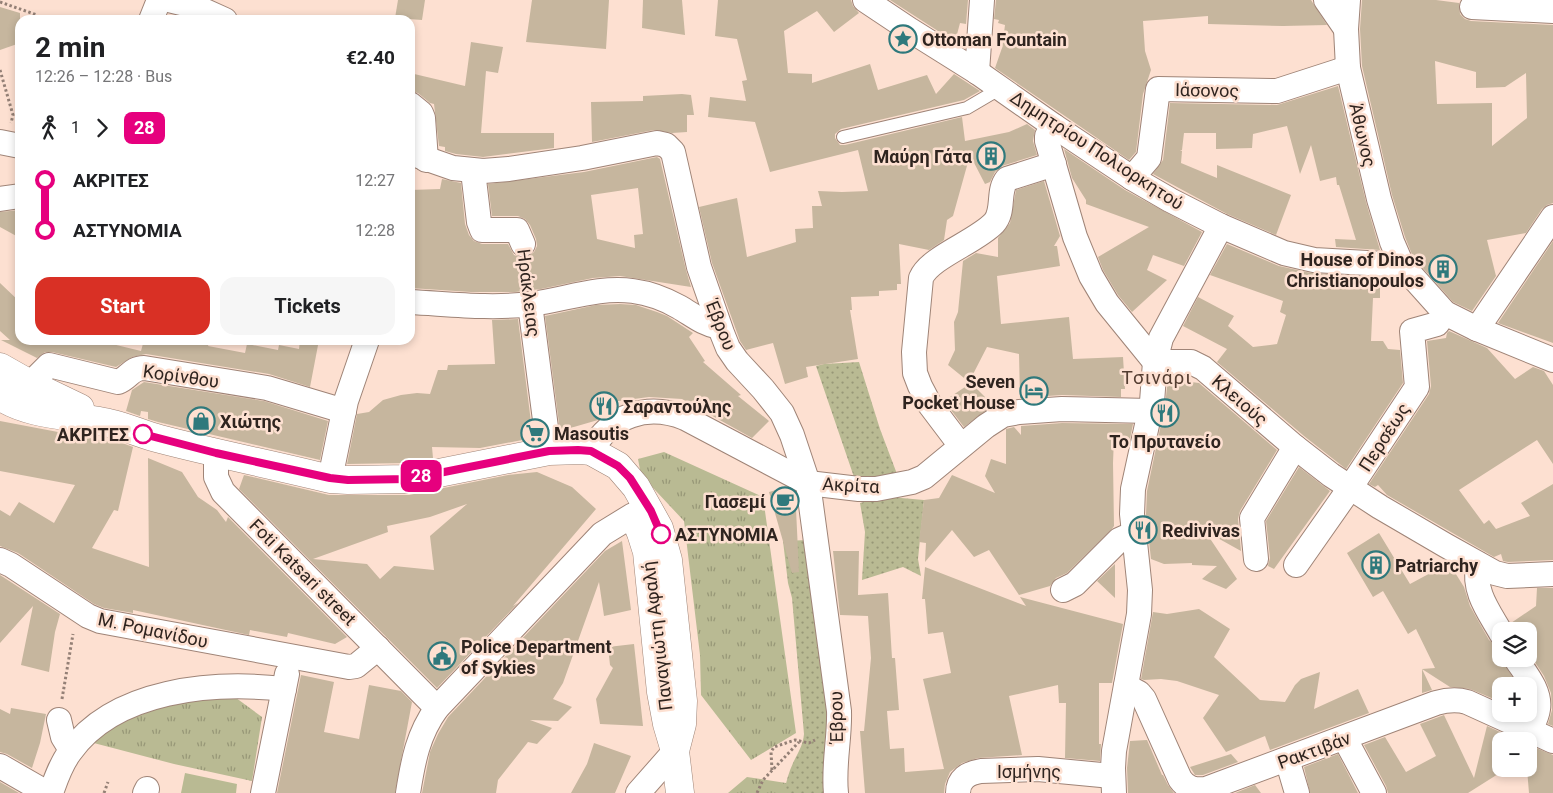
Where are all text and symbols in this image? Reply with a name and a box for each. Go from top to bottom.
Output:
place icon: Ottoman Fountain [888,24,918,54]
place label: Ottoman Fountain [922,29,1067,50]
text: 2 min [35,31,105,64]
text: €2.40 [346,46,395,69]
text: 12:26 – 12:28 · Bus [35,67,172,86]
street label: Ιάσονος [1175,79,1239,101]
street label: Δημητρίου Πολιορκητού [1006,86,1188,214]
street label: Άθωνος [1345,101,1381,169]
icon: walk [35,114,63,142]
icon: forward [88,114,116,142]
text: 28 [134,117,155,138]
text: 1 [71,118,80,137]
building icon: Μαύρη Γάτα [976,141,1006,171]
place label: Μαύρη Γάτα [874,146,973,167]
text: ΑΚΡΙΤΕΣ [73,169,149,192]
text: 12:27 [355,171,395,190]
text: ΑΣΤΥΝΟΜΙΑ [73,219,182,242]
text: 12:28 [355,221,395,240]
street label: Ηράκλειας [513,248,545,338]
place label: House of Dinos Christianopoulos [1286,249,1424,291]
building icon: House of Dinos Christianopoulos [1428,254,1458,284]
button: Start [35,277,210,335]
button: Tickets [220,277,395,335]
street label: Έβρου [701,295,740,353]
street label: Κορίνθου [142,360,220,392]
district label: Τσινάρι [1122,366,1192,389]
street label: Κλειούς [1208,370,1272,430]
place label: Seven Pocket House [902,371,1015,413]
hotel icon: Seven Pocket House [1019,376,1049,406]
restaurant icon: Σαραντούλης [589,391,619,421]
place label: Σαραντούλης [623,396,731,417]
restaurant icon: Το Πρυτανείο [1150,398,1180,428]
street label: Περσέως [1354,399,1414,475]
shop icon: Χιώτης [186,406,216,436]
place label: Χιώτης [220,411,281,432]
supermarket icon: Masoutis [520,418,550,448]
place label: Masoutis [554,423,629,444]
place label: ΑΚΡΙΤΕΣ [57,424,129,445]
marker: ΑΚΡΙΤΕΣ [133,424,153,444]
place label: Το Πρυτανείο [1109,431,1221,452]
line badge: 28 [398,460,444,492]
text: 28 [411,465,431,486]
street label: Ακρίτα [822,473,881,497]
cafe icon: Γιασεμί [770,486,800,516]
place label: Γιασεμί [705,491,766,512]
street label: Foti Katsari street [245,514,361,630]
restaurant icon: Redivivas [1128,515,1158,545]
place label: Redivivas [1162,520,1240,541]
marker: ΑΣΤΥΝΟΜΙΑ [651,524,671,544]
place label: ΑΣΤΥΝΟΜΙΑ [675,524,779,545]
building icon: Patriarchy [1361,550,1391,580]
place label: Patriarchy [1395,555,1479,576]
street label: Παναγιώτη Αφαλή [637,560,677,712]
street label: Μ. Ρομανίδου [96,608,210,652]
map controls [1492,622,1537,777]
button: layers [1492,622,1537,667]
place label: Police Department of Sykies [461,636,612,678]
public building icon: Police Department of Sykies [427,641,457,671]
button: + [1492,677,1537,722]
street label: Έβρου [825,691,847,745]
street label: Ρακτιβάν [1275,727,1354,773]
button: − [1492,732,1537,777]
street label: Ισμήνης [997,761,1061,782]

